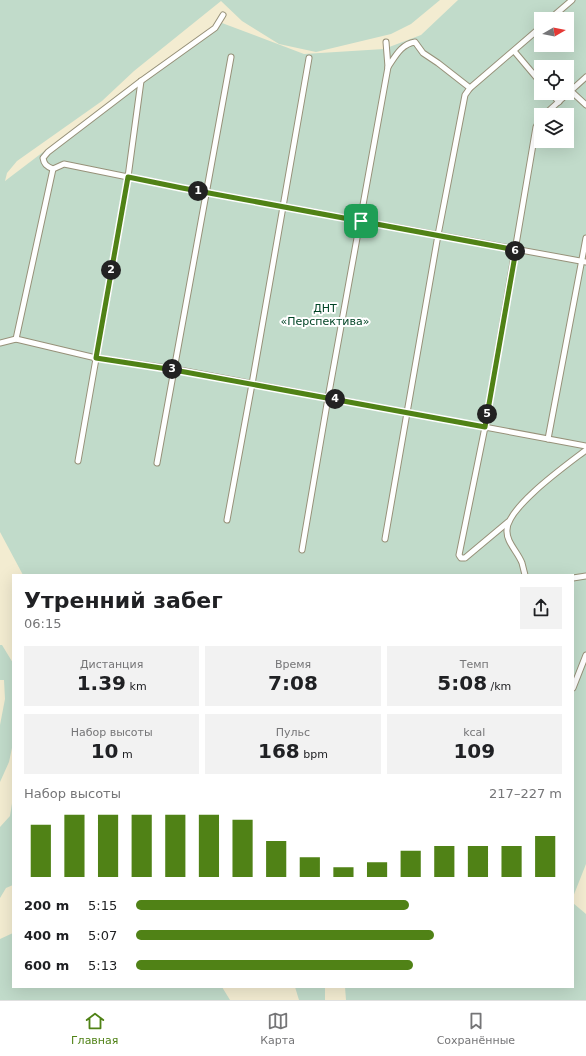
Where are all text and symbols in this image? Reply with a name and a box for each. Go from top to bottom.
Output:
north arrow [534,12,574,52]
map controls [534,12,574,148]
button: locate [534,60,574,100]
button: layers [534,108,574,148]
pin: 1 [188,181,208,201]
text: 1 [194,184,202,197]
pin [344,204,378,238]
icon: arrive [350,210,372,232]
pin: 6 [505,241,525,261]
text: 6 [511,244,519,257]
pin: 2 [101,260,121,280]
text: 2 [107,263,115,276]
park label: ДНТ «Перспектива» [281,302,369,328]
pin: 3 [162,359,182,379]
text: 3 [168,362,176,375]
pin: 4 [325,389,345,409]
text: 4 [331,392,339,405]
pin: 5 [477,404,497,424]
text: 5 [483,407,491,420]
button: share [520,587,562,629]
text: Утренний забег [24,588,223,613]
text: 06:15 [24,616,61,631]
text: Дистанция [80,658,143,671]
text: Время [275,658,311,671]
text: Темп [460,658,489,671]
text: 1.39 [77,671,126,695]
text: 7:08 [268,671,318,695]
text: 5:08 [437,671,487,695]
text: km [126,680,147,693]
text: /km [487,680,511,693]
text: Набор высоты [71,726,153,739]
text: Пульс [276,726,310,739]
text: kcal [463,726,485,739]
text: 10 [91,739,118,763]
text: 168 [258,739,300,763]
text: 109 [453,739,495,763]
text: m [118,748,133,761]
text: bpm [300,748,328,761]
text: Набор высоты [24,786,121,801]
text: 217–227 m [489,786,562,801]
text: 200 m [24,898,69,913]
text: 5:15 [88,898,117,913]
text: 400 m [24,928,69,943]
text: 5:07 [88,928,117,943]
text: 600 m [24,958,69,973]
text: 5:13 [88,958,117,973]
tab: Главная [71,1010,118,1047]
tab: Карта [260,1010,295,1047]
tab: Сохранённые [437,1010,515,1047]

